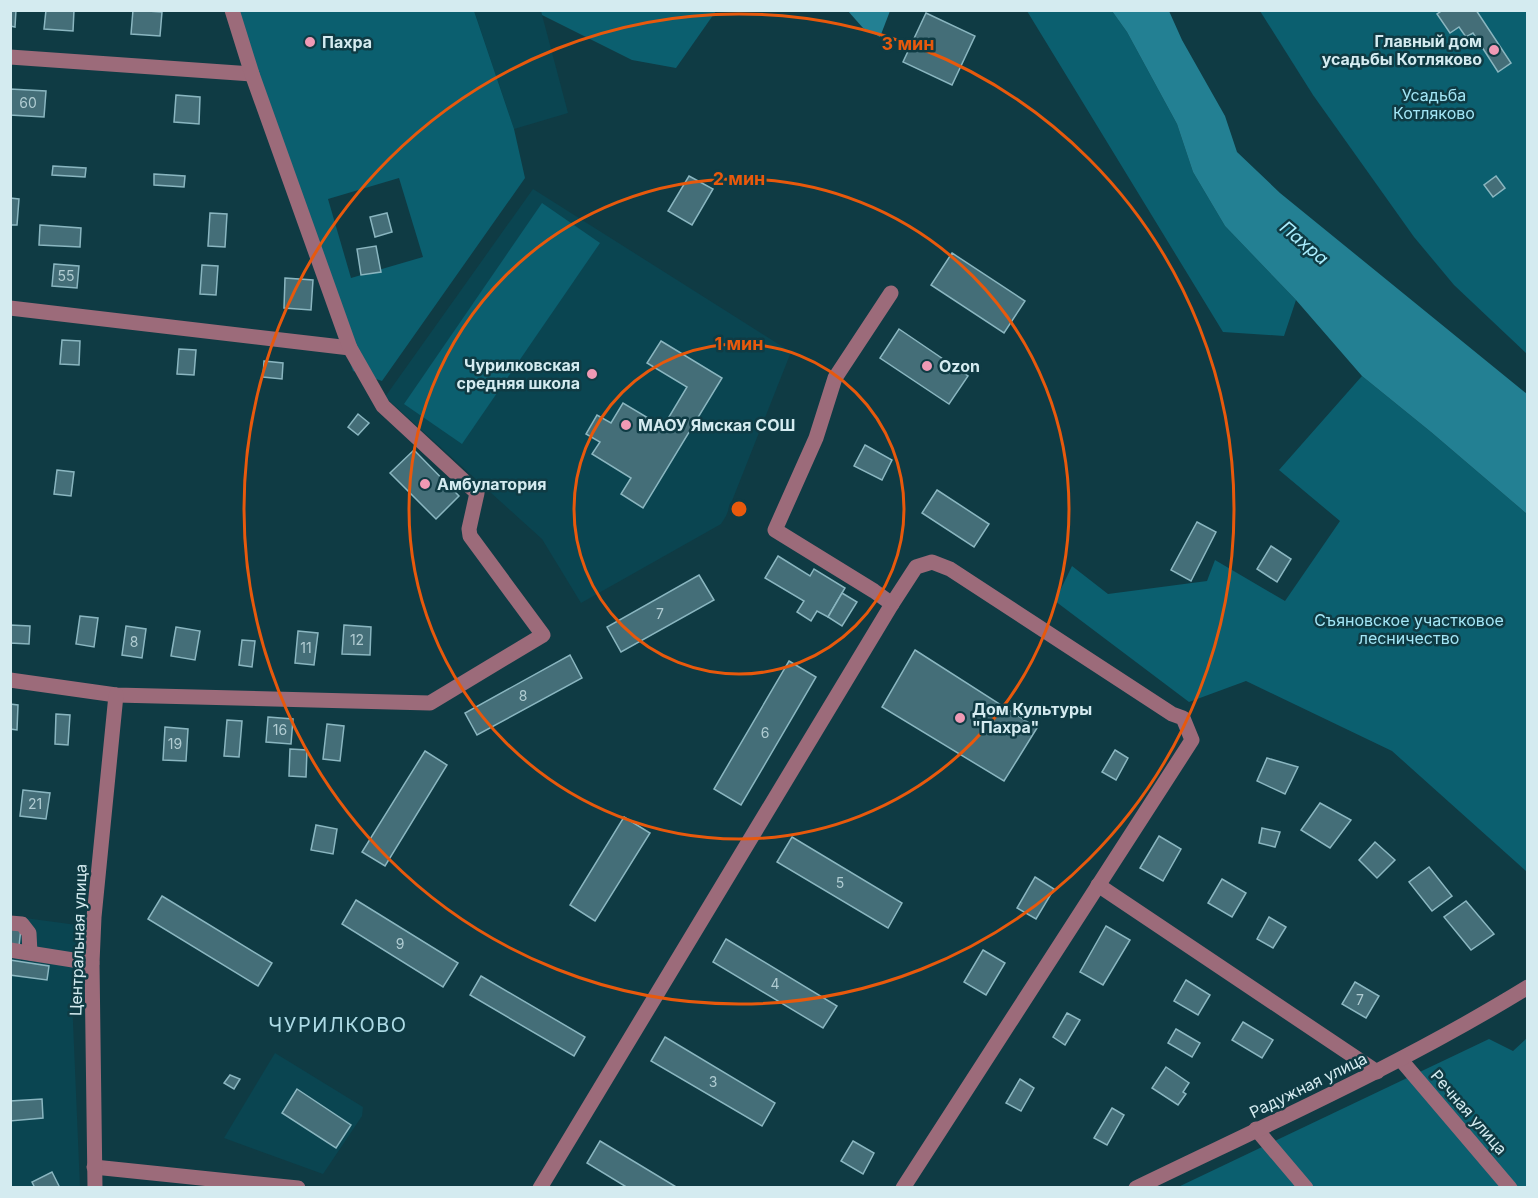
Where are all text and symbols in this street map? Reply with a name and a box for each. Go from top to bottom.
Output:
place label: Главный дом усадьбы Котляково [1322,31,1482,69]
place label: Пахра [322,32,372,52]
text: 3 мин [882,33,934,54]
marker: Пахра [303,35,317,49]
marker: Главный дом усадьбы Котляково [1487,43,1501,57]
park label: Усадьба Котляково [1393,85,1475,123]
house number: 60 [19,94,37,111]
text: 2 мин [713,168,765,189]
water label: Пахра [1276,216,1333,269]
house number: 55 [57,267,75,284]
text: 1 мин [714,333,764,354]
place label: Чурилковская средняя школа [457,355,580,393]
place label: Ozon [939,356,980,376]
marker: Ozon [920,359,934,373]
marker: Чурилковская средняя школа [585,367,599,381]
place label: МАОУ Ямская СОШ [638,415,795,435]
marker: МАОУ Ямская СОШ [619,418,633,432]
place label: Амбулатория [437,474,546,494]
marker: Амбулатория [418,477,432,491]
centre of rings [729,499,749,519]
house number: 7 [656,605,664,622]
park label: Съяновское участковое лесничество [1314,610,1504,648]
house number: 12 [350,631,364,648]
house number: 8 [130,633,138,650]
house number: 11 [300,639,312,656]
house number: 8 [519,687,527,704]
place label: Дом Культуры "Пахра" [972,699,1092,737]
marker: Дом Культуры "Пахра" [953,711,967,725]
house number: 16 [273,721,287,738]
house number: 6 [761,724,769,741]
house number: 19 [168,735,182,752]
house number: 21 [28,795,42,812]
street label: Центральная улица [65,864,91,1016]
house number: 5 [836,874,844,891]
house number: 9 [396,935,404,952]
house number: 4 [770,975,780,992]
house number: 7 [1356,991,1364,1008]
district label: ЧУРИЛКОВО [268,1013,408,1037]
street label: Радужная улица [1246,1048,1370,1122]
street label: Речная улица [1427,1065,1511,1159]
house number: 3 [709,1073,717,1090]

